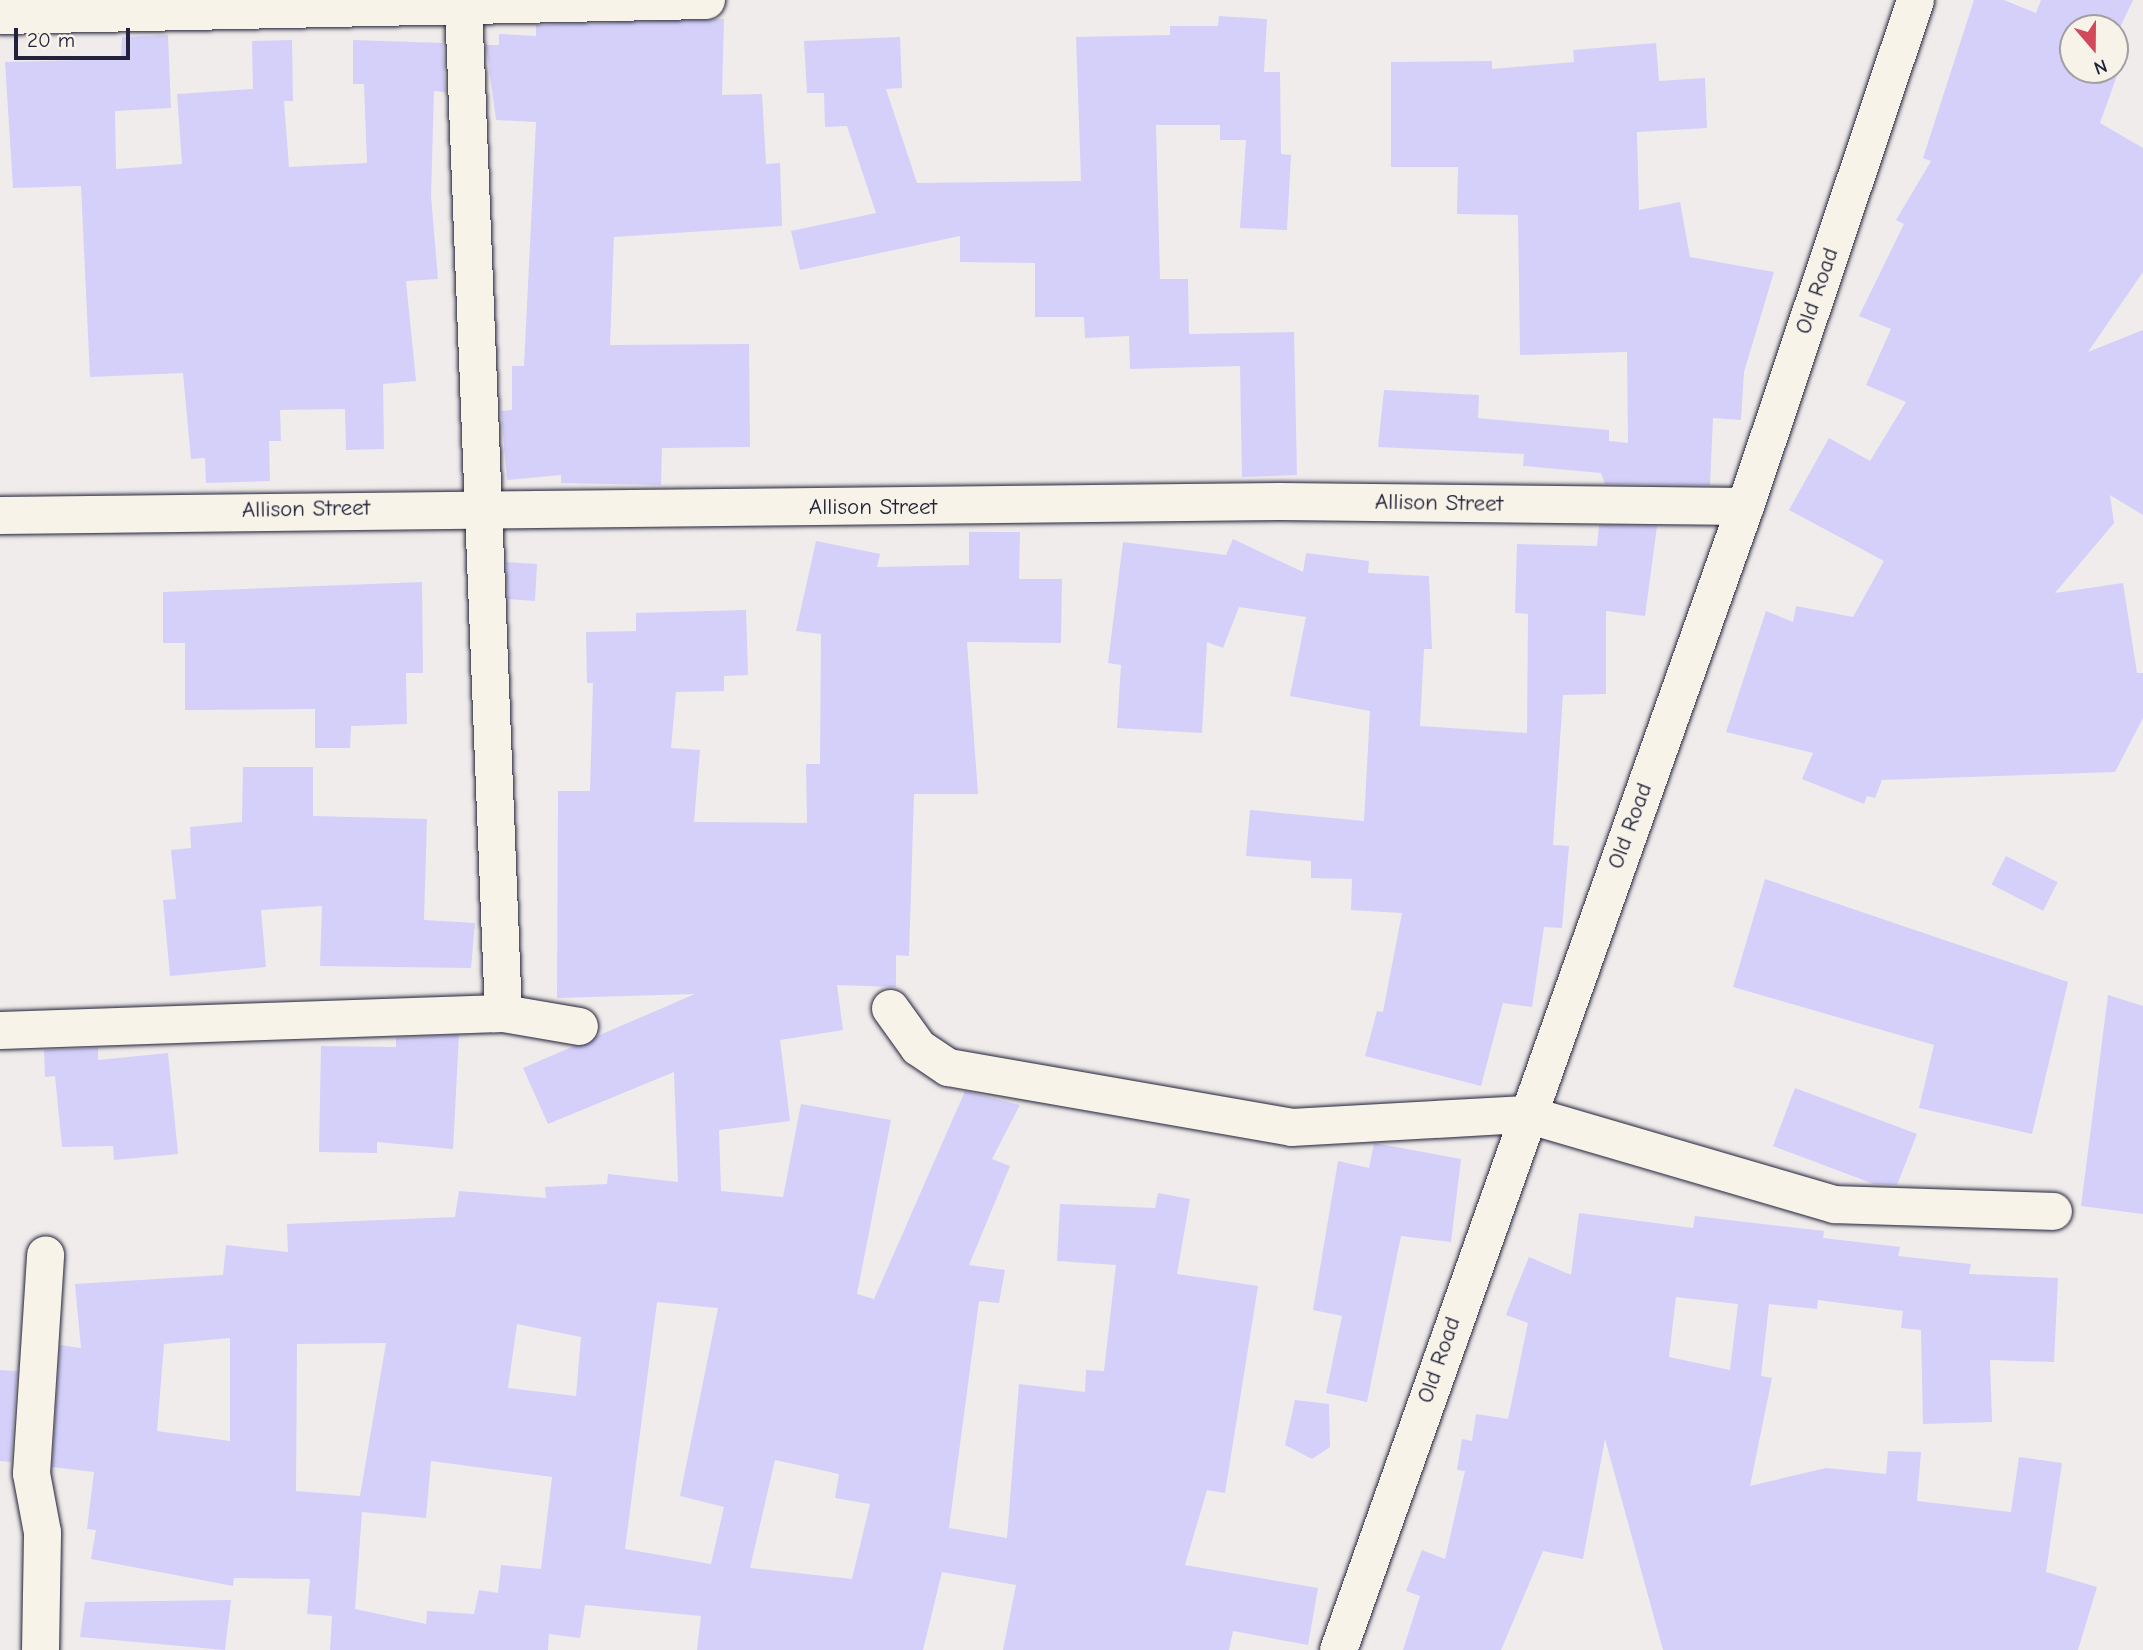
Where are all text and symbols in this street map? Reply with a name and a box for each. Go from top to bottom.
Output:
scale bar [18,14,133,58]
north arrow [2059,14,2129,84]
text: 20 m [27,28,75,52]
text: N [2091,54,2110,79]
street label: Old Road [1789,244,1845,338]
street label: Allison Street [1375,488,1503,518]
street label: Allison Street [809,493,937,521]
street label: Allison Street [242,494,370,524]
street label: Old Road [1602,779,1658,873]
street label: Old Road [1411,1313,1467,1407]

